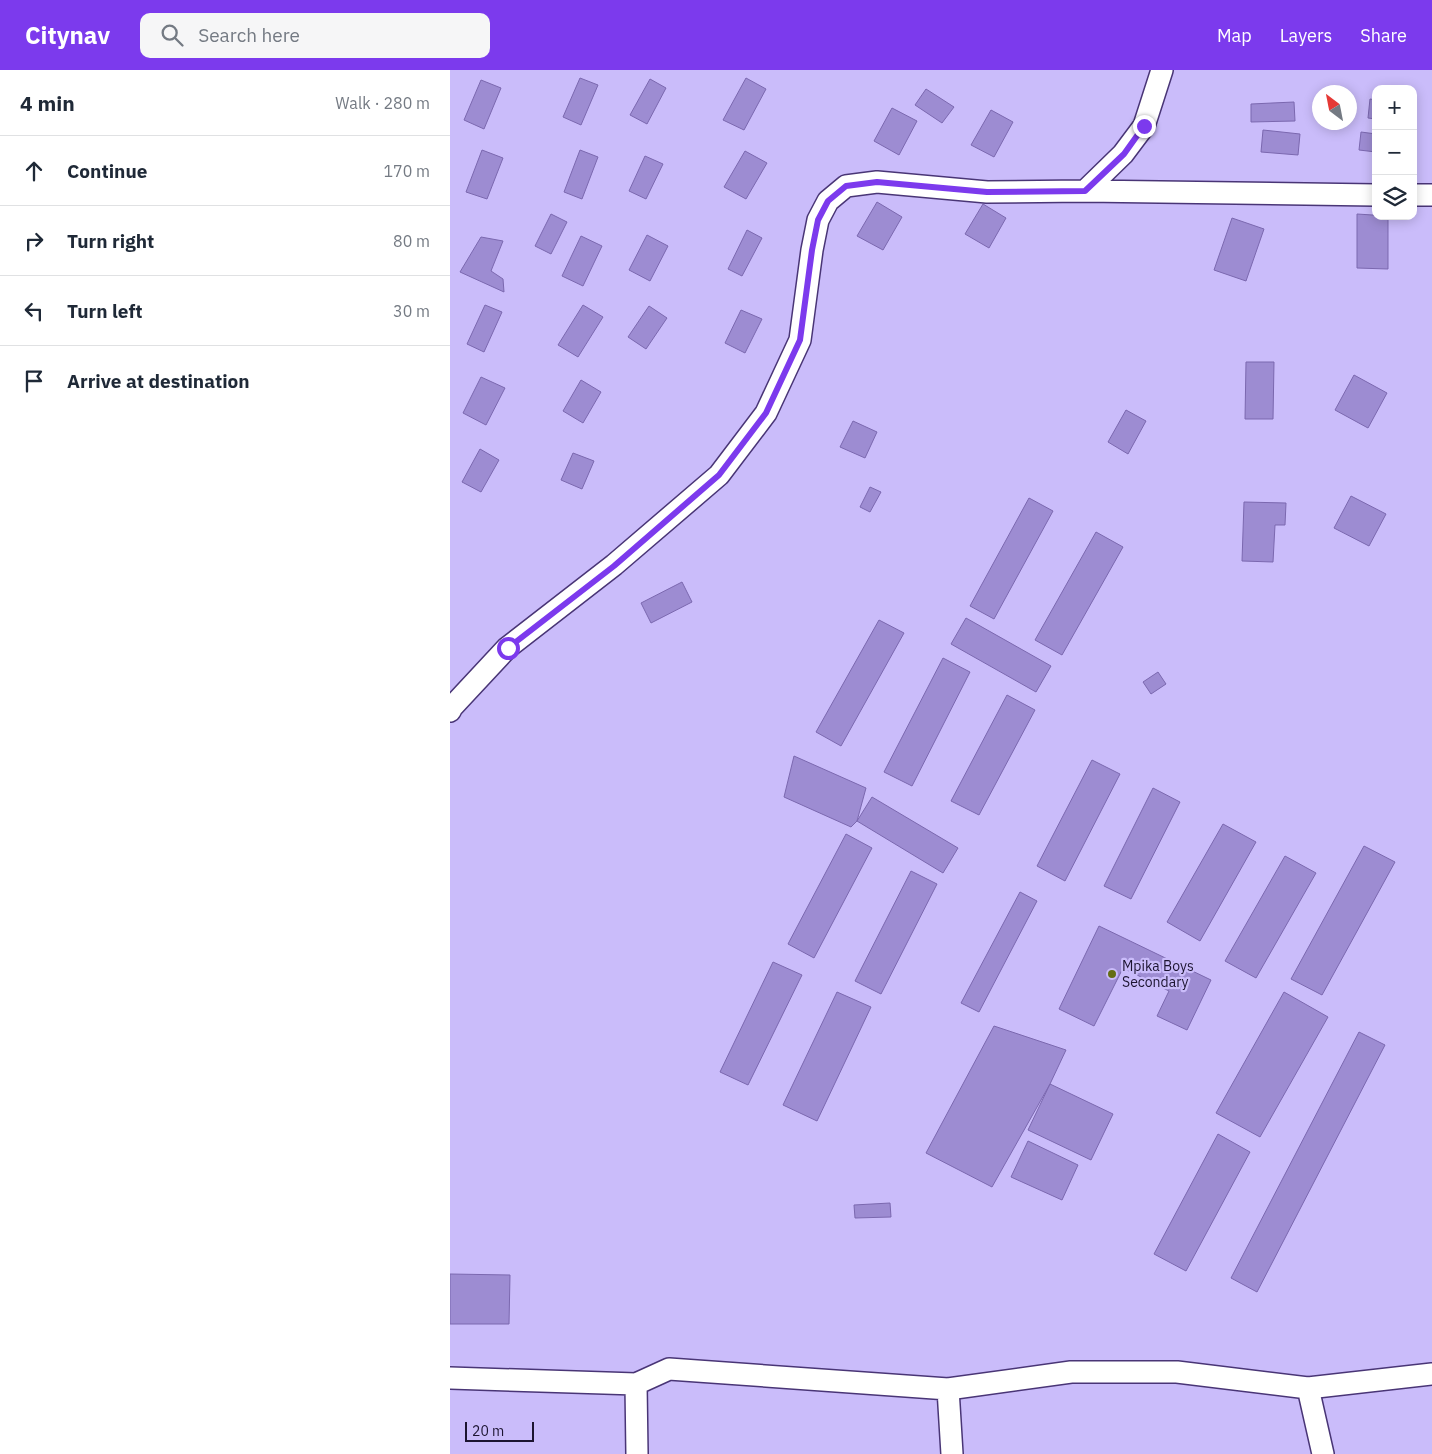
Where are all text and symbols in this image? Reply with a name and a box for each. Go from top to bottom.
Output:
search box [140,13,490,58]
text: Citynav [25,19,110,51]
icon: search [158,21,186,49]
text: Search here [198,23,300,47]
text: Map [1217,24,1252,47]
text: Layers [1280,24,1332,47]
text: Share [1360,24,1407,47]
north arrow [1312,85,1357,130]
map controls [1372,85,1417,220]
button: + [1372,85,1417,130]
text: 4 min [20,89,75,117]
text: Walk · 280 m [335,93,430,113]
route end [1133,115,1156,138]
button: − [1372,130,1417,175]
icon: ahead [20,157,48,185]
text: Continue [67,159,147,183]
text: 170 m [383,161,430,181]
button: layers [1372,175,1417,220]
icon: right [20,227,48,255]
text: Turn right [67,229,154,253]
text: 80 m [393,231,430,251]
icon: left [20,297,48,325]
text: Turn left [67,299,143,323]
text: 30 m [393,301,430,321]
icon: arrive [20,367,48,395]
text: Arrive at destination [67,369,250,393]
route start [497,637,520,660]
place label: Mpika Boys Secondary [1122,957,1194,991]
marker: Mpika Boys Secondary [1106,968,1118,980]
scale bar [465,1419,534,1442]
text: 20 m [472,1422,504,1440]

